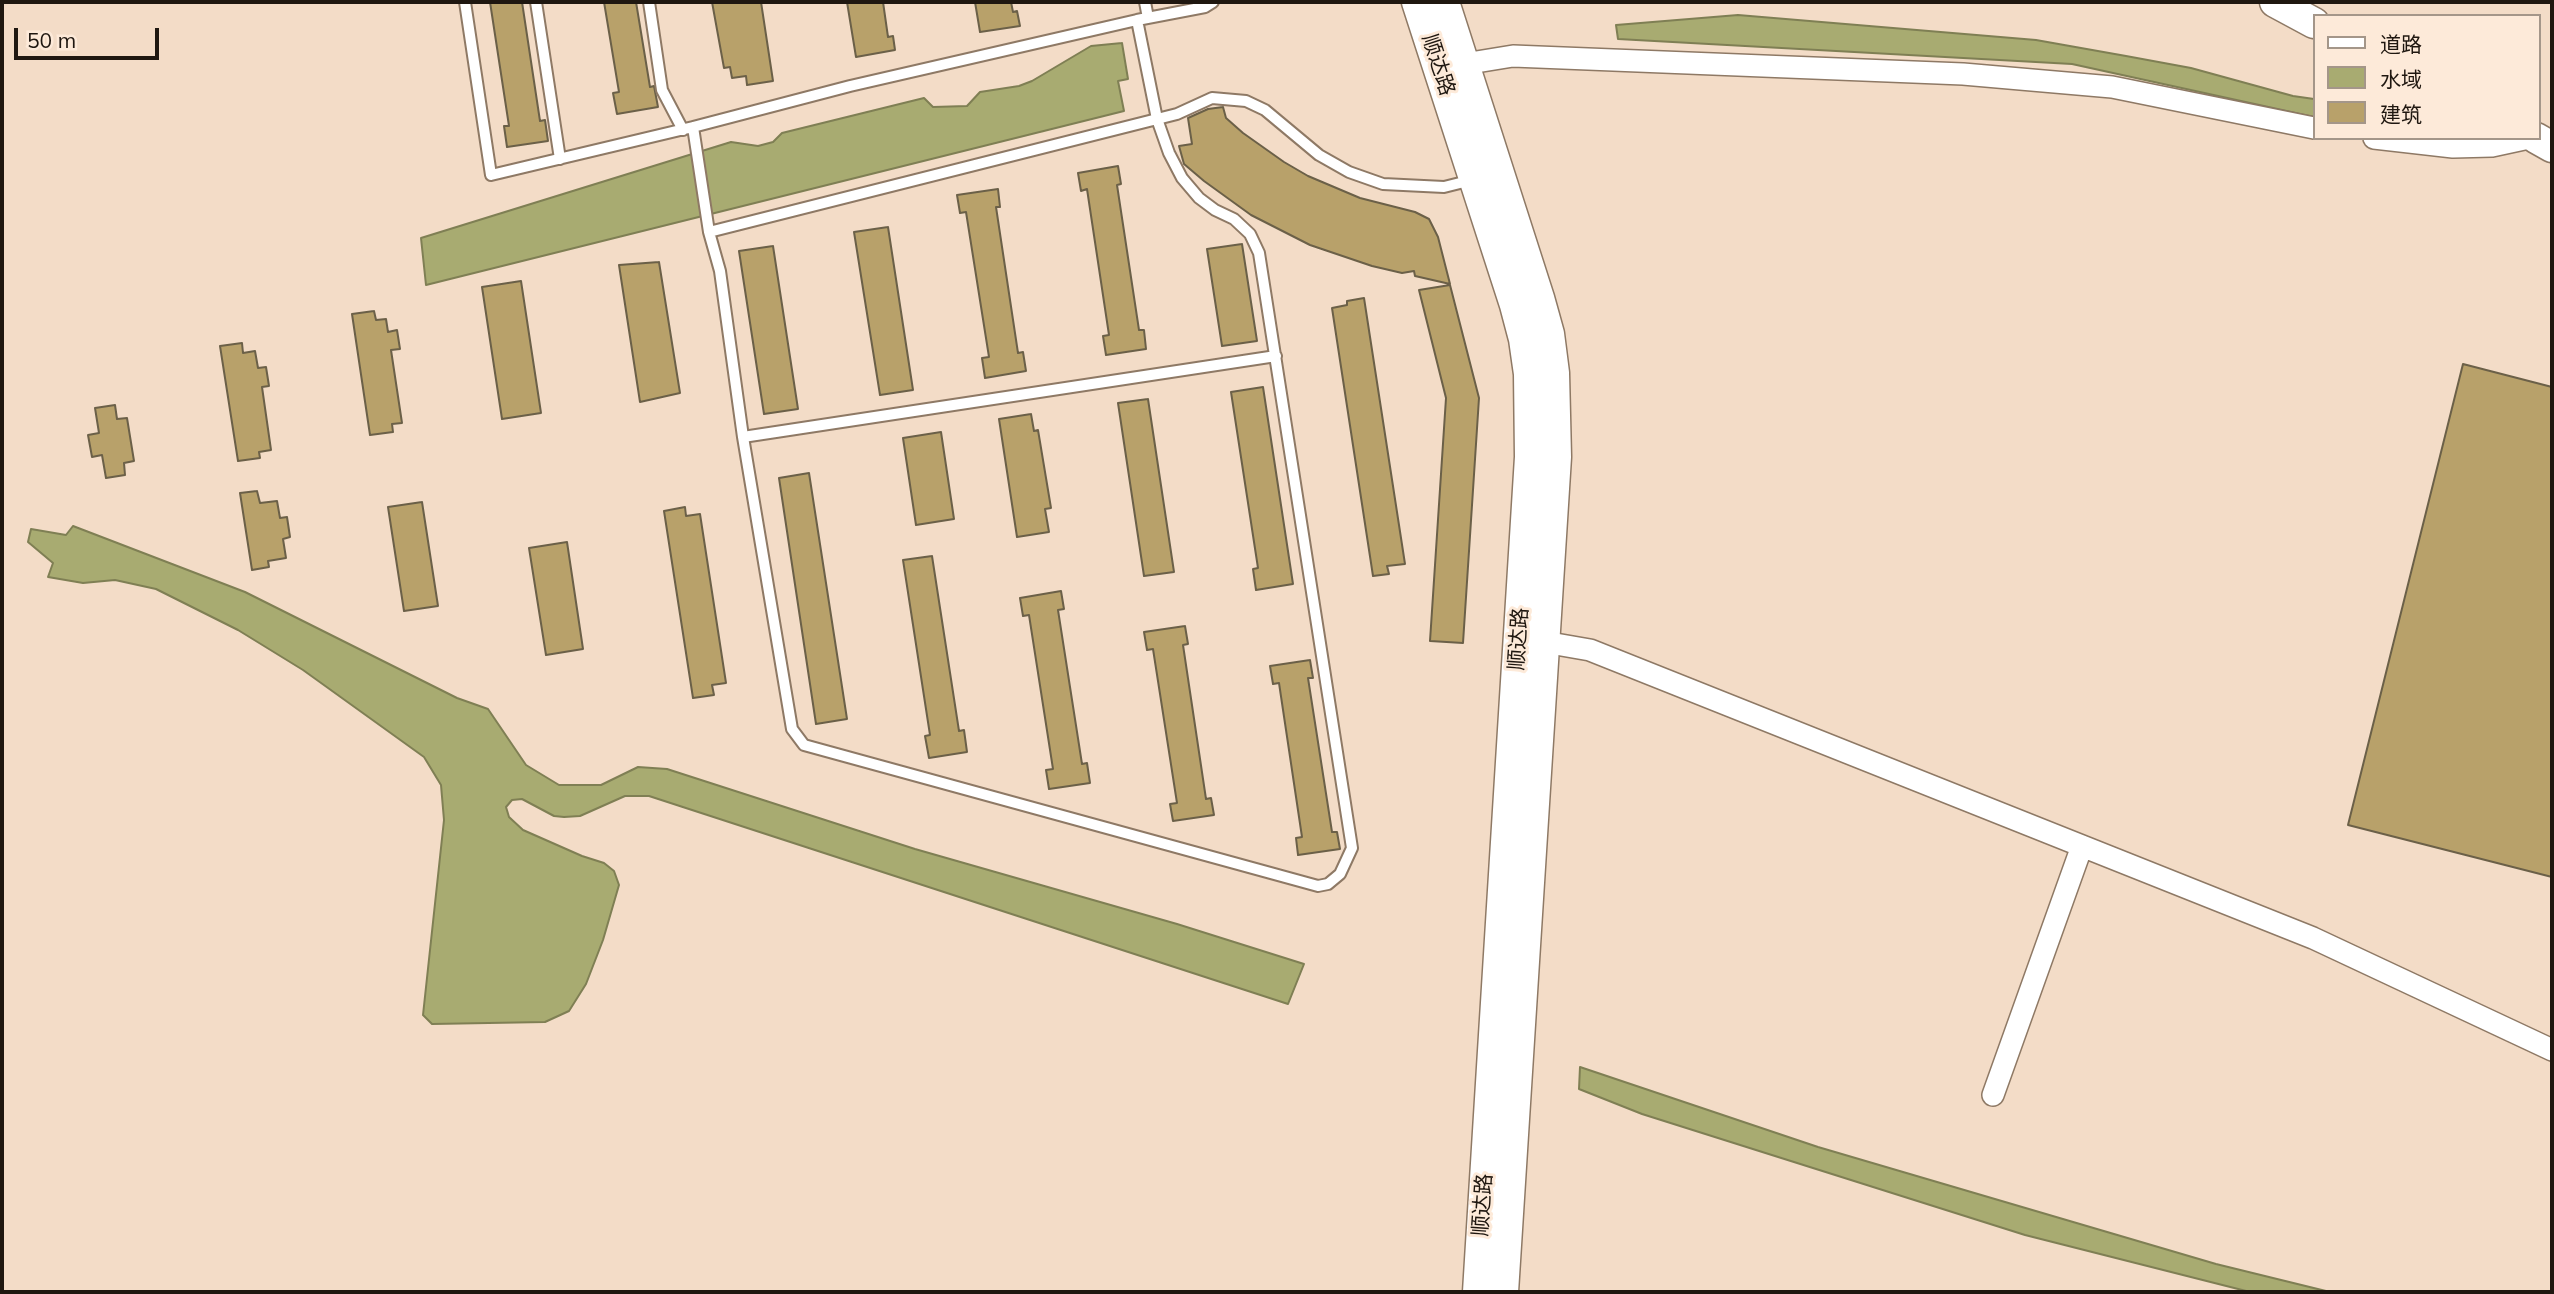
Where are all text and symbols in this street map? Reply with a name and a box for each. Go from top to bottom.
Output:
scale bar [18,14,163,58]
legend [2312,14,2540,140]
text: 50 m [27,27,76,53]
street label: 顺达路 [1416,31,1460,99]
text: 道路 [2380,31,2422,57]
text: 水域 [2380,66,2422,92]
text: 建筑 [2380,101,2422,127]
street label: 顺达路 [1504,607,1534,671]
street label: 顺达路 [1468,1173,1498,1237]

